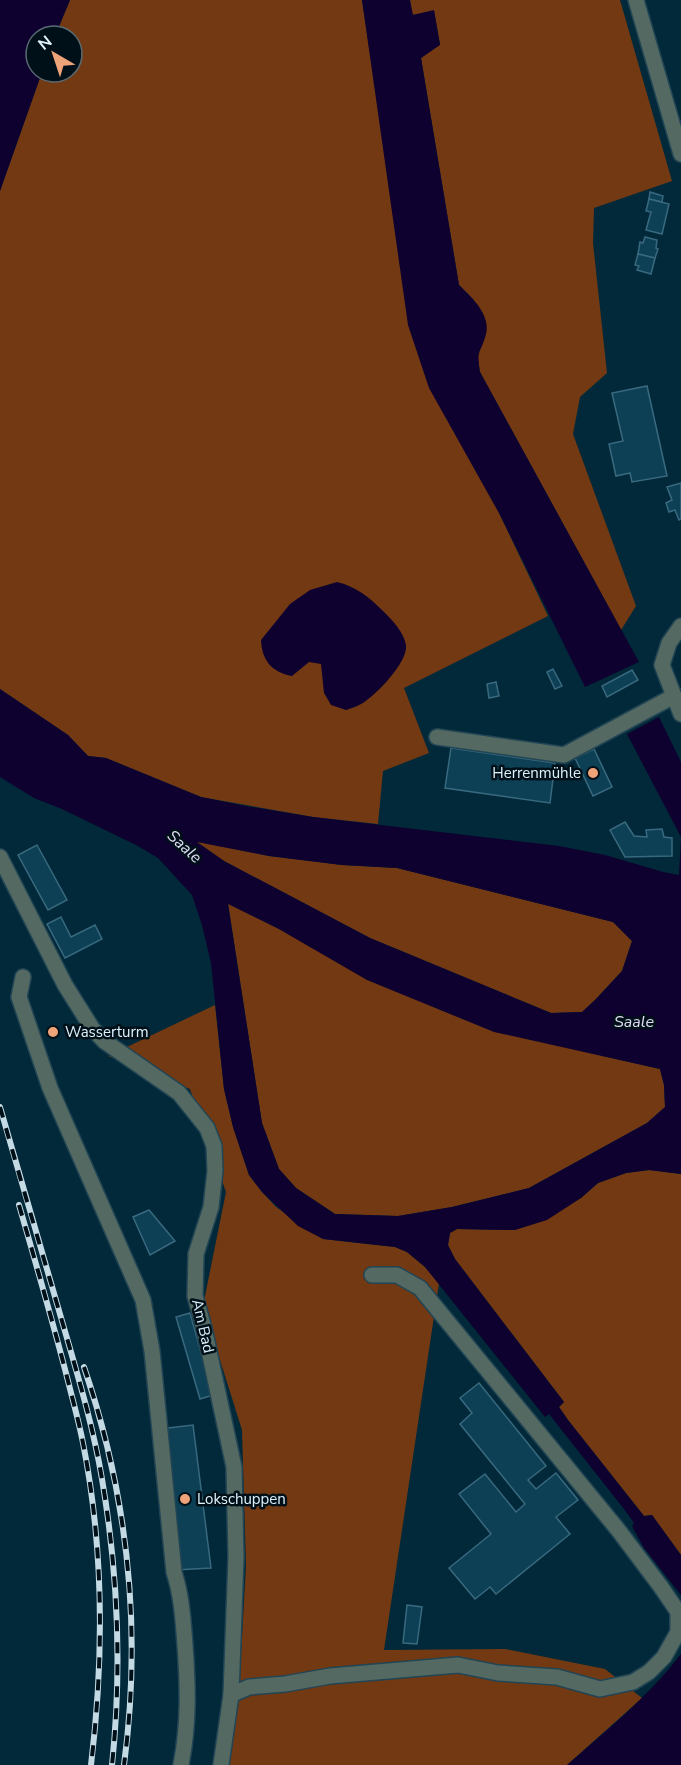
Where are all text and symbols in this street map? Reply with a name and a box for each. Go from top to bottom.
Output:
north arrow [24,24,84,84]
text: N [34,31,57,55]
place label: Herrenmühle [492,763,581,783]
marker: Herrenmühle [586,766,600,780]
water label: Saale [162,825,207,869]
water label: Saale [614,1011,654,1033]
place label: Wasserturm [65,1022,149,1042]
marker: Wasserturm [46,1025,60,1039]
street label: Am Bad [187,1297,219,1355]
place label: Lokschuppen [197,1489,286,1509]
marker: Lokschuppen [178,1492,192,1506]

